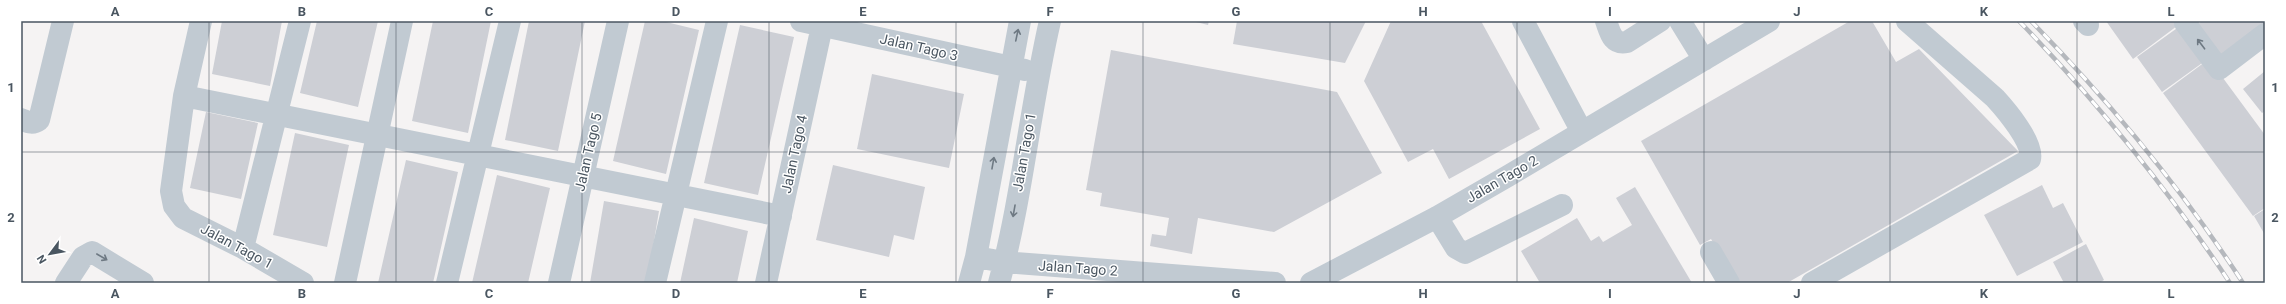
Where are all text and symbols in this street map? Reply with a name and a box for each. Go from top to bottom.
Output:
text: A [111,4,120,19]
text: B [298,4,306,19]
text: C [485,4,494,19]
text: D [672,4,680,19]
text: E [859,4,867,19]
text: F [1046,4,1054,19]
text: G [1232,4,1241,19]
text: H [1418,4,1428,19]
text: I [1608,4,1612,19]
text: J [1793,4,1801,19]
text: K [1980,4,1989,19]
text: L [2167,4,2175,19]
one-way arrow [1014,29,1022,42]
street label: Jalan Tago 3 [878,30,960,64]
one-way arrow [2196,39,2205,50]
text: 1 [7,80,15,95]
text: 1 [2271,80,2279,95]
street label: Jalan Tago 5 [571,111,605,193]
street label: Jalan Tago 1 [1009,111,1039,193]
street label: Jalan Tago 4 [778,113,810,195]
street label: Jalan Tago 2 [1463,152,1541,206]
one-way arrow [990,156,998,169]
one-way arrow [1010,204,1018,217]
text: 2 [7,210,15,225]
text: 2 [2271,210,2279,225]
street label: Jalan Tago 1 [198,220,276,272]
north arrow [30,234,70,274]
text: N [34,252,50,266]
one-way arrow [96,253,108,261]
street label: Jalan Tago 2 [1038,257,1118,279]
text: A [111,286,120,301]
text: B [298,286,306,301]
text: C [485,286,494,301]
text: D [672,286,680,301]
text: E [859,286,867,301]
text: F [1046,286,1054,301]
text: G [1232,286,1241,301]
text: H [1418,286,1428,301]
text: I [1608,286,1612,301]
text: J [1793,286,1801,301]
text: K [1980,286,1989,301]
text: L [2167,286,2175,301]

